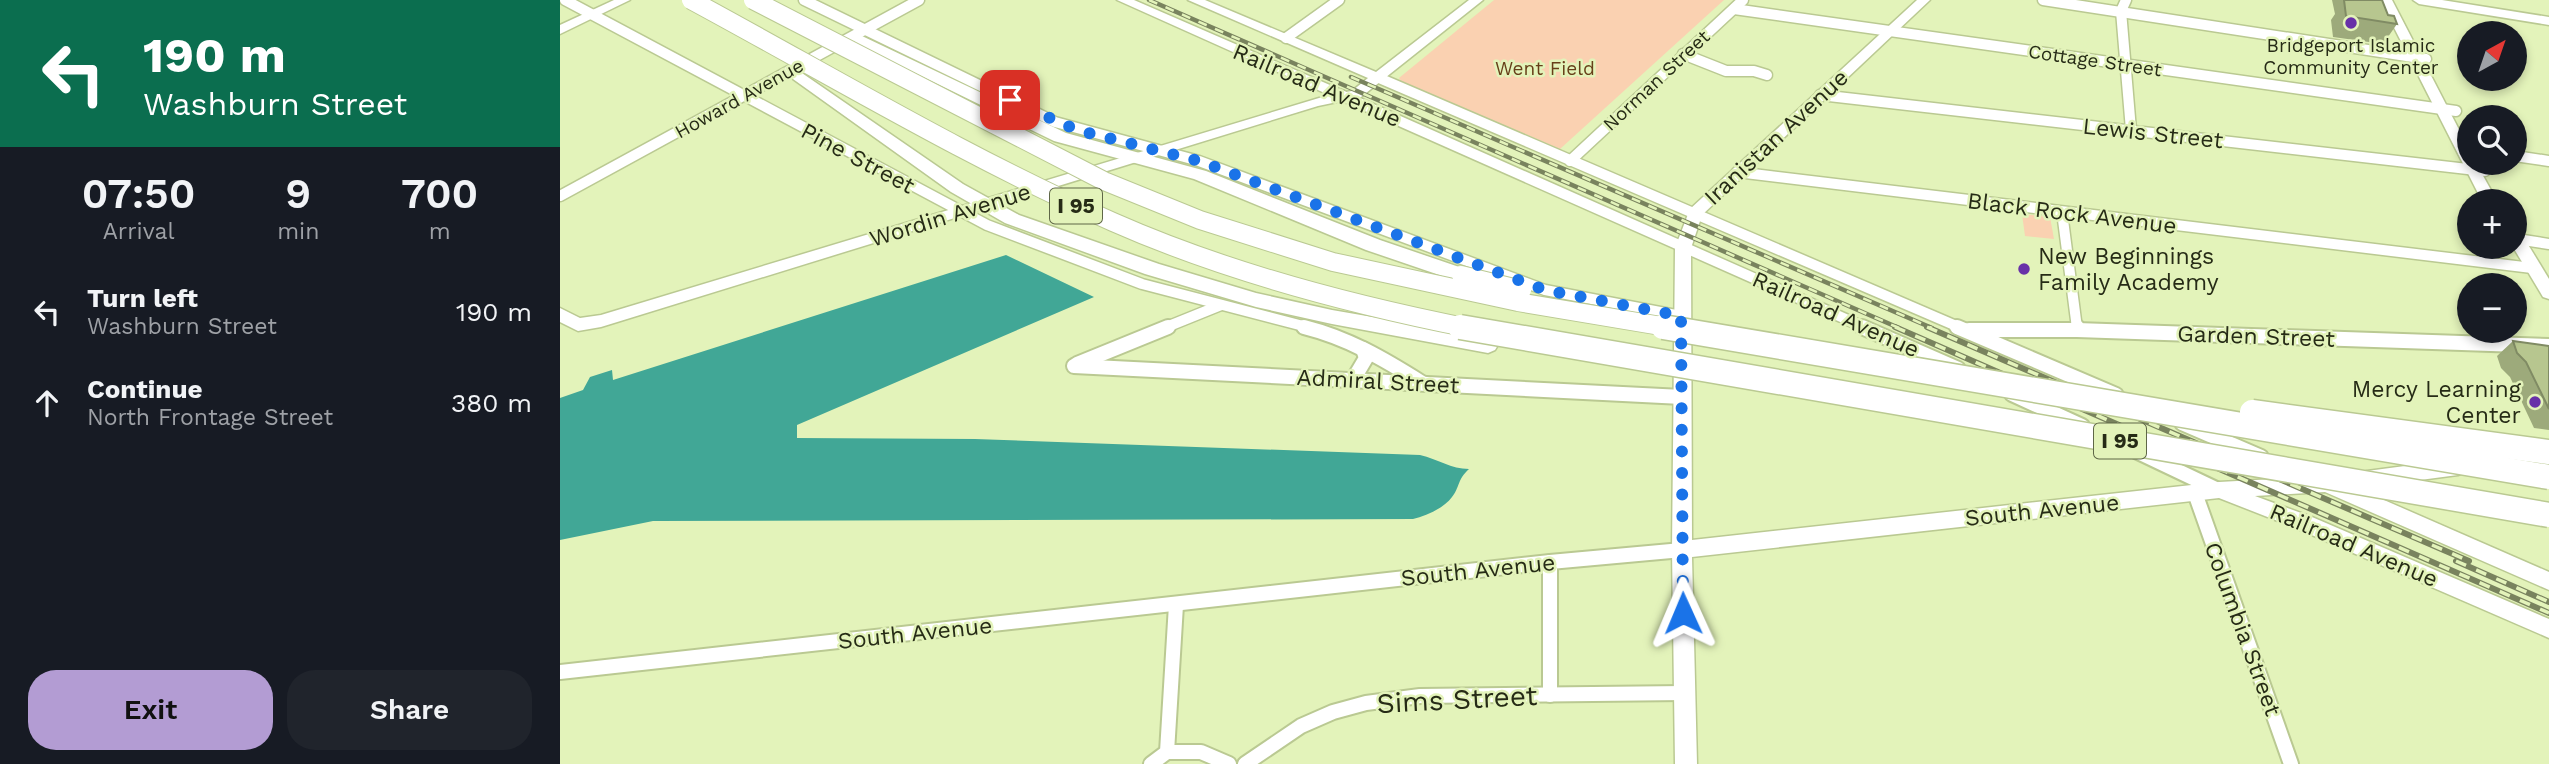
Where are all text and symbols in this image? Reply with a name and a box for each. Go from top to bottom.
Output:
marker: Bridgeport Islamic Community Center [2343,15,2359,31]
north arrow [2457,21,2527,91]
map controls [2457,21,2527,343]
street label: Norman Street [1598,25,1714,136]
text: 190 m [143,26,286,84]
icon: left [28,28,119,119]
place label: Bridgeport Islamic Community Center [2263,34,2439,79]
street label: Railroad Avenue [1229,38,1405,133]
street label: Cottage Street [2027,40,2163,81]
street label: Howard Avenue [671,54,808,143]
park label: Went Field [1495,57,1595,80]
street label: Iranistan Avenue [1699,64,1854,211]
pin [980,70,1040,130]
icon: arrive [991,81,1029,119]
text: Washburn Street [143,85,407,123]
button: search [2457,105,2527,175]
street label: Lewis Street [2081,113,2225,154]
street label: Pine Street [796,117,919,200]
text: 07:50 [82,169,195,218]
text: 9 [285,169,311,218]
text: 700 [401,169,478,218]
street label: Wordin Avenue [866,178,1034,253]
street label: Black Rock Avenue [1966,187,2178,240]
road number: I 95 [1050,188,1102,224]
button: + [2457,189,2527,259]
text: Arrival [103,218,174,245]
text: min [277,218,319,245]
text: m [429,218,451,245]
place label: New Beginnings Family Academy [2038,243,2219,296]
marker: New Beginnings Family Academy [2016,261,2032,277]
street label: Railroad Avenue [1748,266,1924,363]
button: − [2457,273,2527,343]
text: Turn left [87,283,198,313]
icon: left [28,293,66,331]
text: 190 m [456,297,532,327]
text: Washburn Street [87,313,277,340]
street label: Garden Street [2177,320,2336,353]
street label: Admiral Street [1296,364,1460,399]
text: Continue [87,374,203,404]
place label: Mercy Learning Center [2352,376,2522,429]
icon: ahead [28,384,66,422]
text: 380 m [451,388,532,418]
marker: Mercy Learning Center [2527,394,2543,410]
text: North Frontage Street [87,404,333,431]
road number: I 95 [2094,424,2146,458]
street label: South Avenue [1964,489,2120,532]
street label: Railroad Avenue [2266,498,2442,593]
street label: Columbia Street [2199,539,2287,720]
street label: South Avenue [1400,549,1556,592]
position arrow [1646,576,1720,650]
street label: South Avenue [837,612,993,655]
button: Exit [28,670,273,750]
button: Share [287,670,532,750]
street label: Sims Street [1376,679,1538,720]

